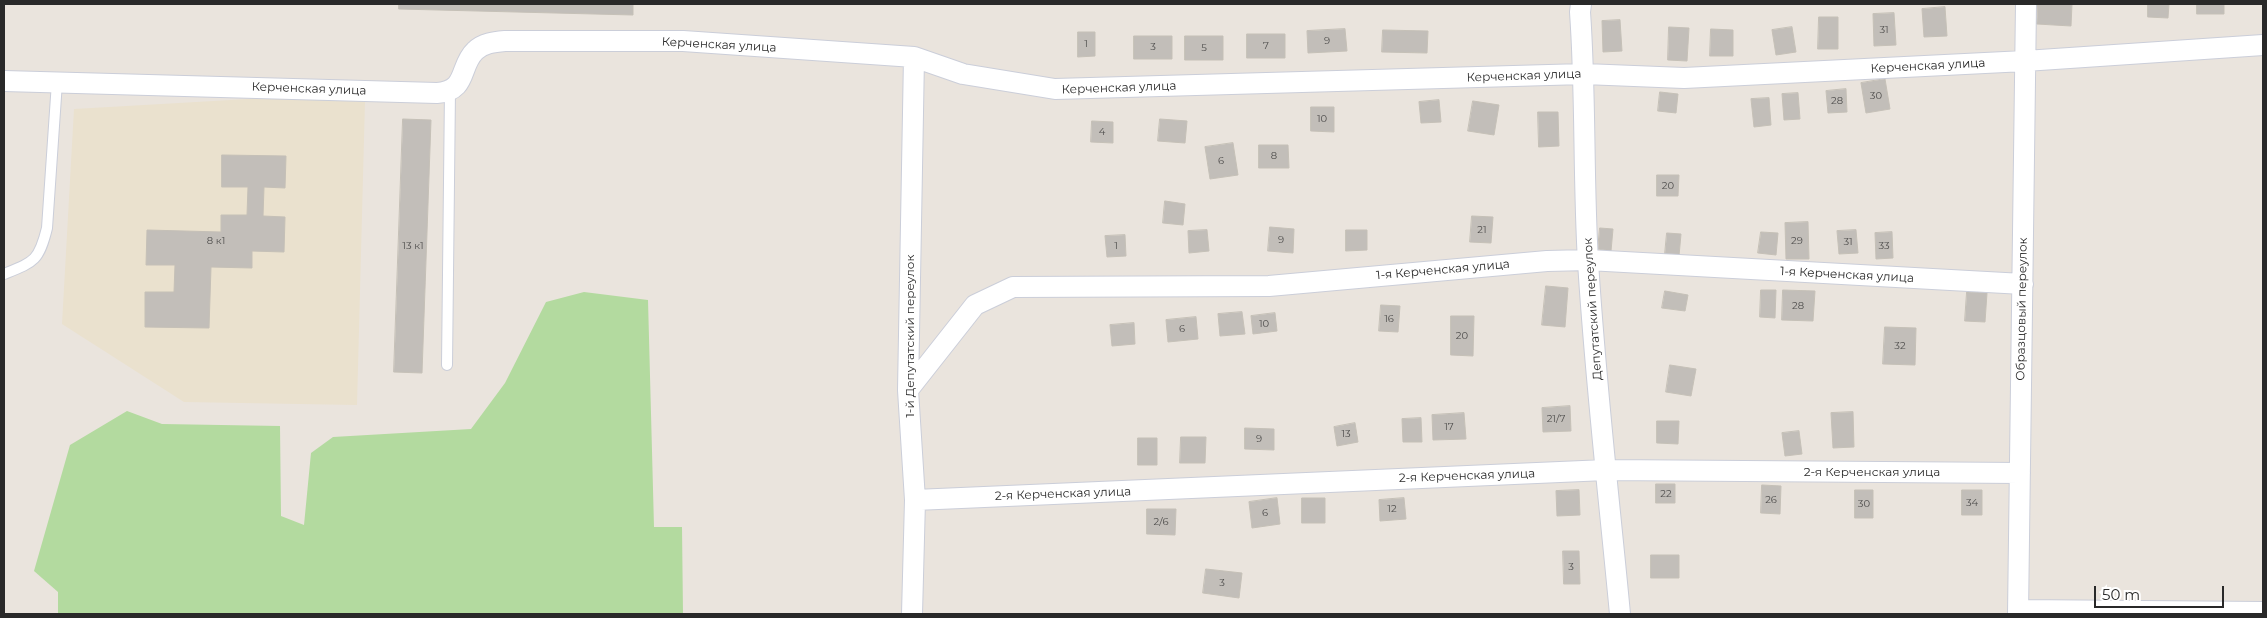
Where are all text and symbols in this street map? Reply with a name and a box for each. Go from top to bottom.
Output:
house number: 31 [1879,24,1889,36]
street label: Керченская улица [661,35,777,55]
house number: 9 [1324,35,1330,47]
house number: 1 [1084,38,1088,50]
house number: 7 [1263,40,1269,52]
house number: 3 [1150,41,1156,53]
house number: 5 [1201,42,1207,54]
street label: Керченская улица [1870,56,1986,76]
street label: Керченская улица [1466,67,1582,85]
street label: Керченская улица [1061,79,1177,97]
street label: Керченская улица [251,80,367,98]
house number: 30 [1870,90,1882,102]
house number: 28 [1831,95,1843,107]
house number: 10 [1317,113,1327,125]
house number: 4 [1099,126,1105,138]
house number: 8 [1271,150,1277,162]
house number: 6 [1218,155,1224,167]
house number: 20 [1662,180,1674,192]
house number: 21 [1477,224,1487,236]
house number: 9 [1278,234,1284,246]
house number: 8 к1 [207,235,225,247]
house number: 29 [1791,235,1803,247]
house number: 31 [1843,236,1853,248]
street label: Депутатский переулок [1581,237,1605,381]
street label: Образцовый переулок [2014,237,2030,381]
house number: 13 к1 [402,240,424,252]
house number: 1 [1114,240,1118,252]
house number: 33 [1878,240,1890,252]
street label: 1-й Депутатский переулок [903,255,917,417]
street label: 1-я Керченская улица [1376,257,1510,283]
street label: 1-я Керченская улица [1780,264,1914,286]
house number: 28 [1792,300,1804,312]
house number: 16 [1384,313,1394,325]
house number: 10 [1259,318,1269,330]
house number: 6 [1179,323,1185,335]
house number: 20 [1456,330,1468,342]
house number: 32 [1894,340,1906,352]
house number: 21/7 [1547,413,1565,425]
house number: 17 [1444,421,1454,433]
house number: 13 [1341,428,1351,440]
house number: 9 [1256,433,1262,445]
street label: 2-я Керченская улица [1804,465,1940,479]
street label: 2-я Керченская улица [1399,466,1535,486]
street label: 2-я Керченская улица [995,484,1131,504]
house number: 22 [1660,488,1672,500]
house number: 26 [1765,494,1777,506]
house number: 34 [1966,497,1978,509]
house number: 30 [1858,498,1870,510]
house number: 12 [1387,503,1397,515]
house number: 6 [1262,507,1268,519]
house number: 2/6 [1153,516,1169,528]
house number: 3 [1568,561,1574,573]
scale bar [2097,576,2227,608]
house number: 3 [1219,577,1225,589]
text: 50 m [2102,585,2140,604]

